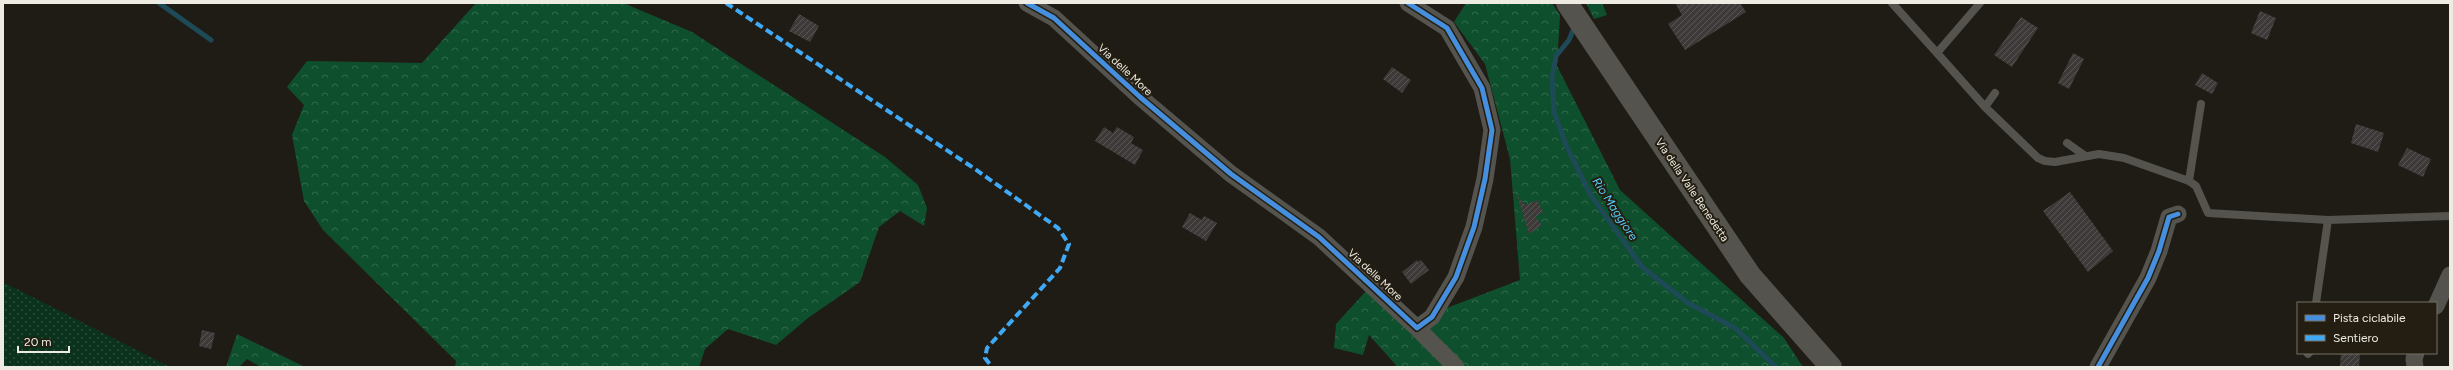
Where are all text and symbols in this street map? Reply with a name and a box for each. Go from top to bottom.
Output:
street label: Via delle More [1095,41,1155,99]
street label: Via della Valle Benedetta [1653,136,1731,244]
water label: Rio Maggiore [1590,175,1641,243]
street label: Via delle More [1345,246,1405,304]
legend [2297,302,2437,354]
text: Pista ciclabile [2333,311,2406,325]
scale bar [18,328,69,354]
text: Sentiero [2333,331,2379,345]
text: 20 m [24,335,52,349]

